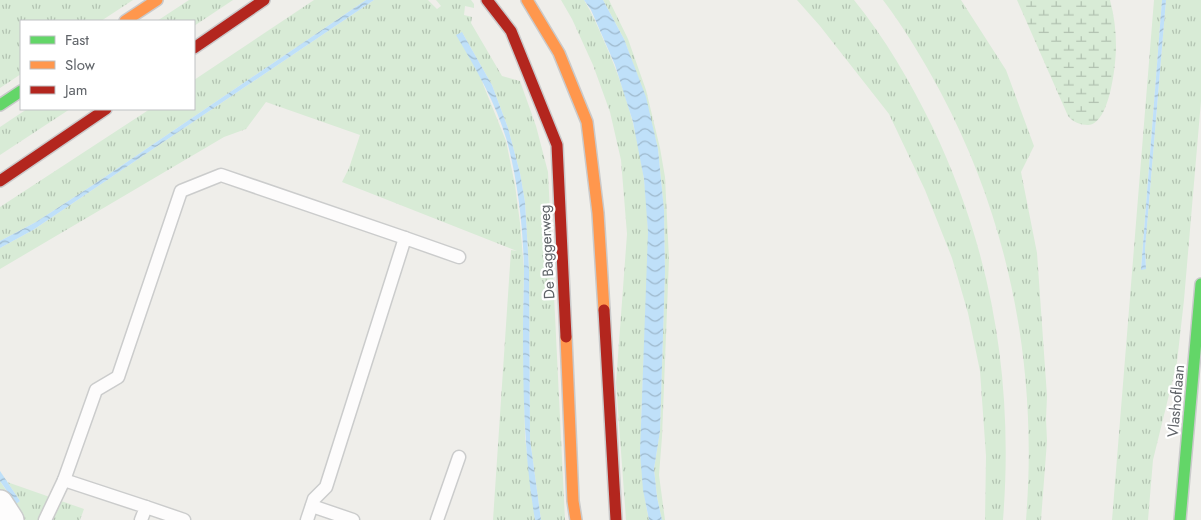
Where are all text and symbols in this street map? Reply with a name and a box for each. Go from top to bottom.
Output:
legend [20,20,195,110]
text: Fast [65,29,89,51]
text: Slow [65,54,96,76]
text: Jam [63,79,88,101]
street label: De Baggerweg [534,204,560,300]
street label: Vlashoflaan [1162,364,1190,438]

